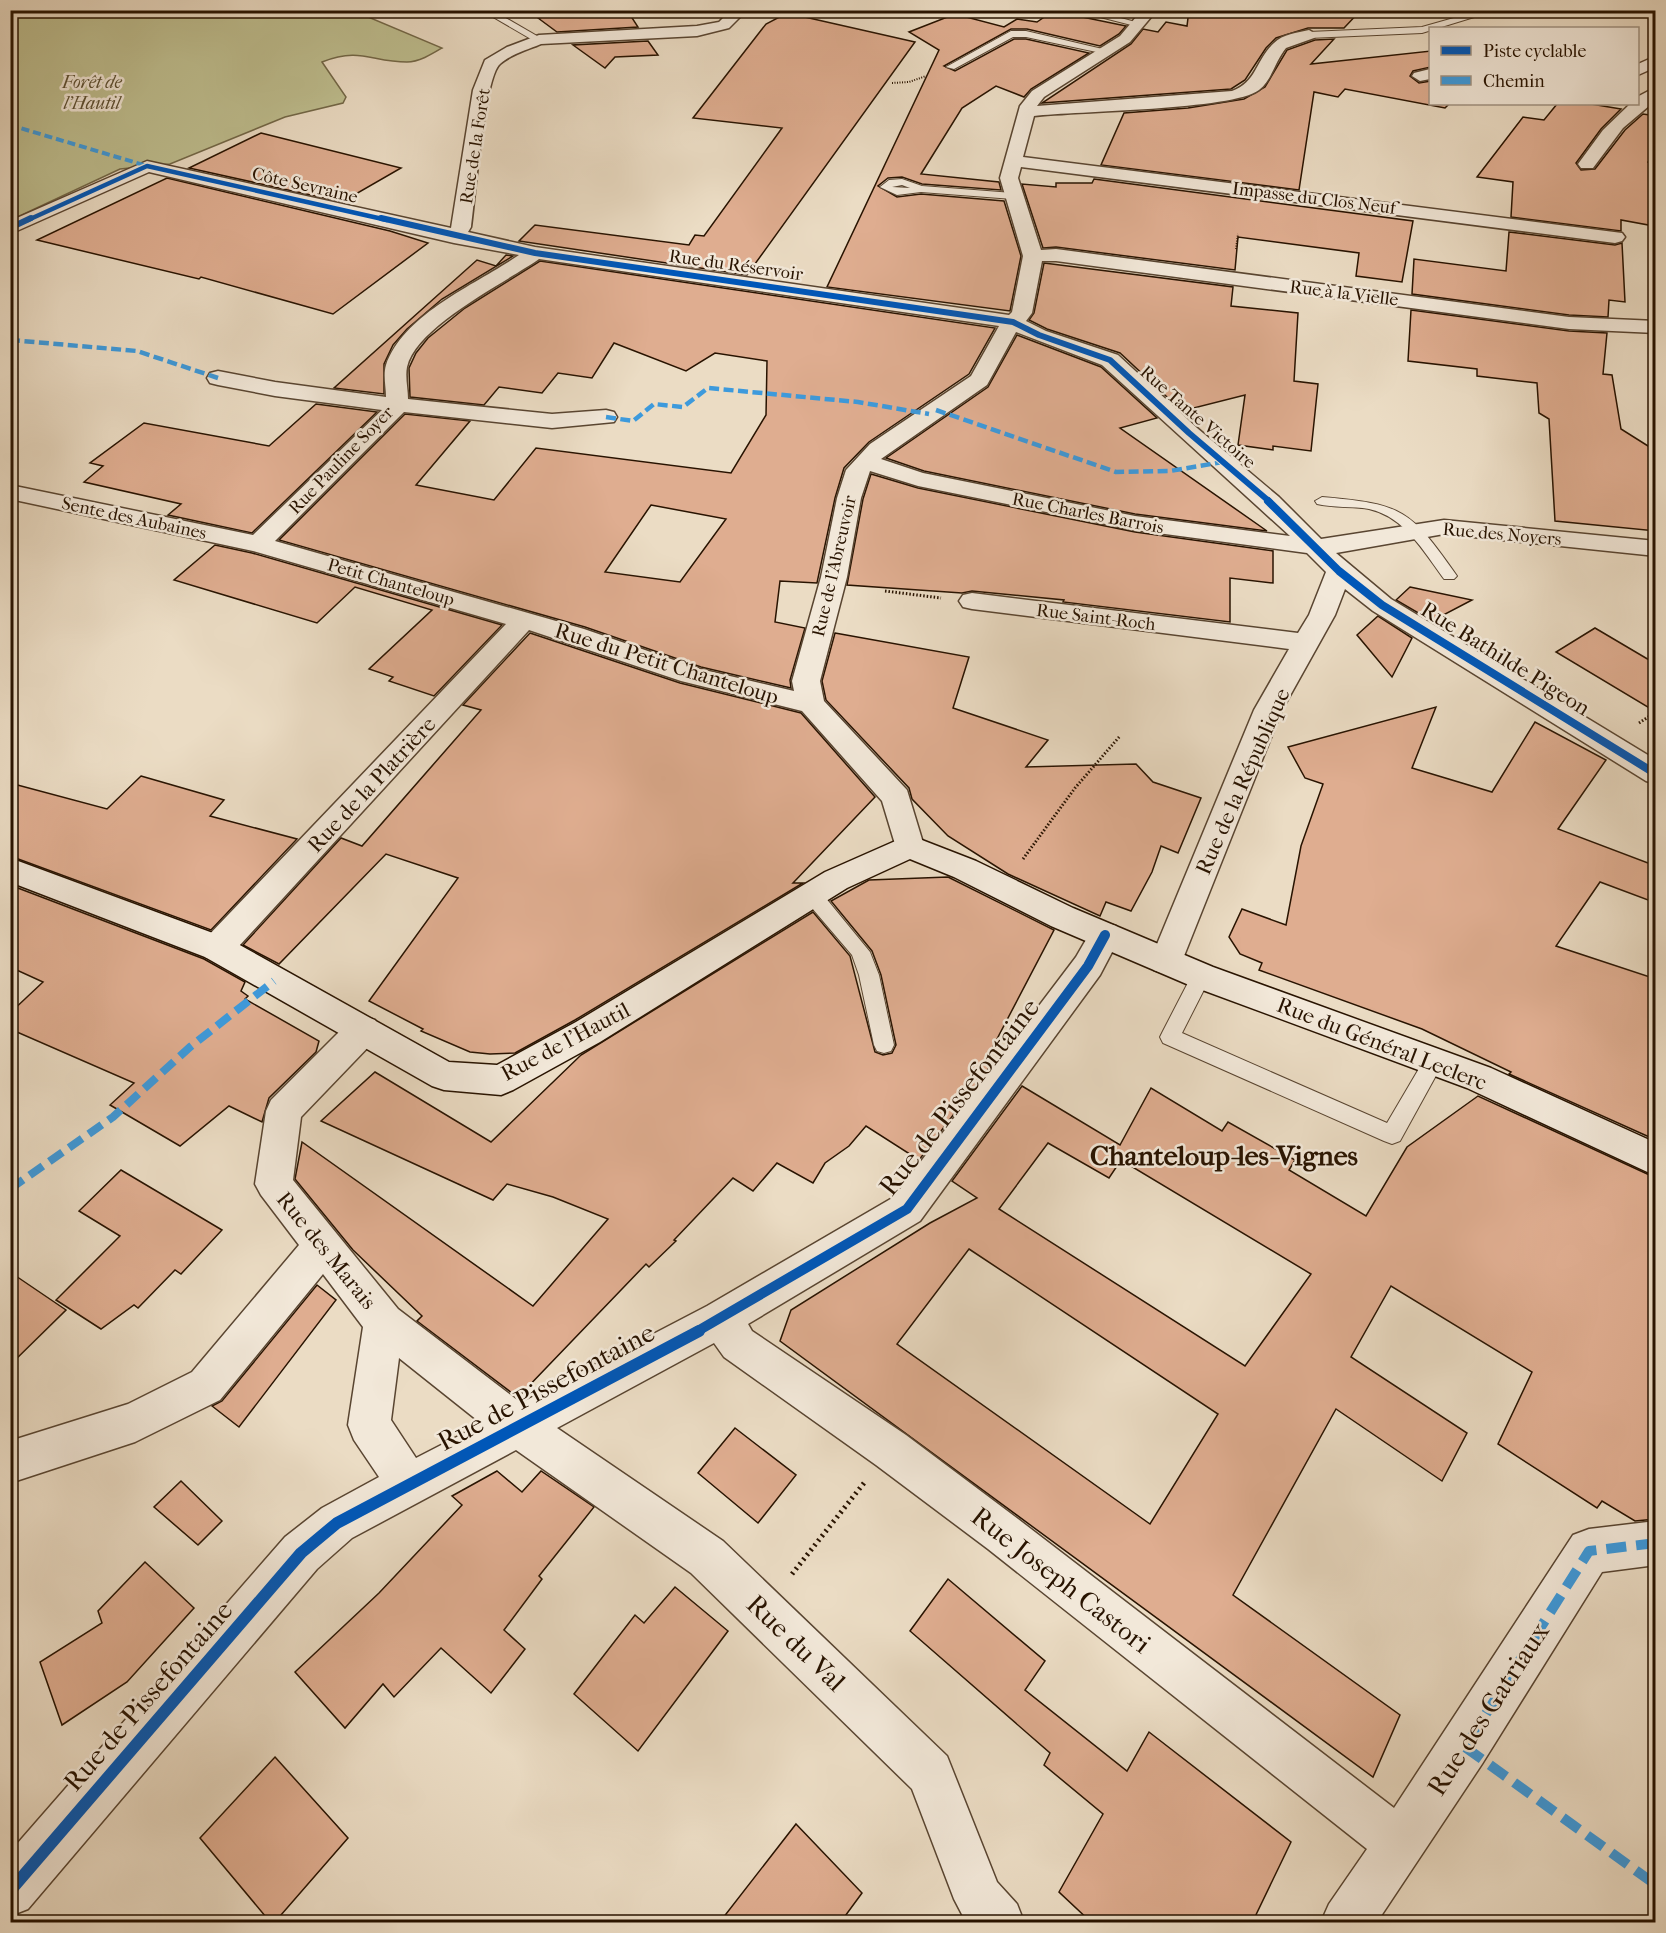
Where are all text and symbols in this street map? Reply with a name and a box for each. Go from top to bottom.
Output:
legend [1429,27,1639,105]
text: Piste cyclable [1483,41,1586,62]
text: Chemin [1483,71,1545,92]
park label: Forêt de l'Hautil [61,72,123,114]
street label: Rue de la Forêt [456,86,495,205]
street label: Côte Sevraine [250,163,360,208]
street label: Impasse du Clos Neuf [1231,178,1401,219]
street label: Rue du Réservoir [668,246,805,285]
street label: Rue à la Vielle [1288,276,1400,311]
street label: Rue Tante Victoire [1136,362,1260,473]
street label: Rue Pauline Soyer [285,402,398,519]
street label: Rue Charles Barrois [1010,488,1166,539]
street label: Sente des Aubaines [60,493,209,544]
street label: Rue de l'Abreuvoir [808,493,861,639]
street label: Rue des Noyers [1442,519,1563,550]
street label: Petit Chanteloup [325,554,457,611]
street label: Rue Bathilde Pigeon [1416,596,1595,721]
street label: Rue Saint-Roch [1035,600,1157,635]
street label: Rue du Petit Chanteloup [552,617,782,710]
street label: Rue de la République [1190,684,1296,879]
street label: Rue de la Platrière [302,711,441,858]
street label: Rue de Pissefontaine [872,992,1046,1202]
street label: Rue du Général Leclerc [1273,992,1490,1096]
street label: Rue de l'Hautil [497,997,634,1087]
district label: Chanteloup-les-Vignes [1090,1139,1358,1172]
street label: Rue des Marais [271,1187,382,1315]
street label: Rue de Pissefontaine [432,1316,660,1458]
street label: Rue Joseph Castori [965,1500,1157,1660]
street label: Rue du Val [740,1588,852,1698]
street label: Rue de Pissefontaine [57,1594,239,1798]
street label: Rue des Gatriaux [1420,1617,1556,1801]

